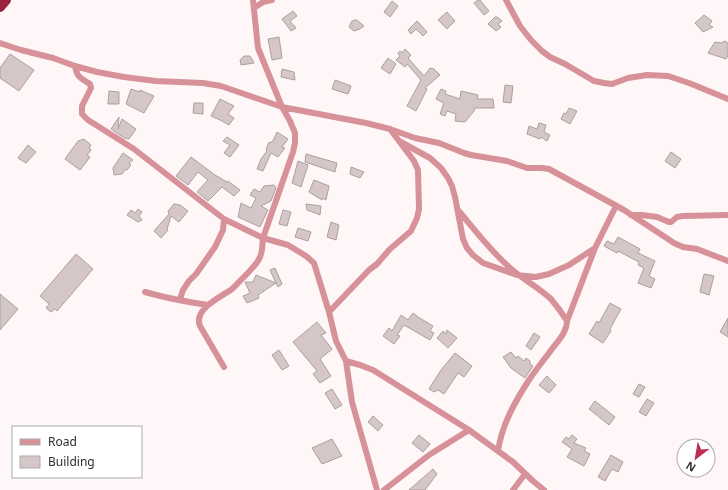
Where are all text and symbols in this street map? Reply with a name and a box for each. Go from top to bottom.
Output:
legend [12,426,142,478]
text: Road [48,433,77,450]
north arrow [676,438,716,478]
text: Building [48,453,95,470]
text: N [683,458,698,476]

